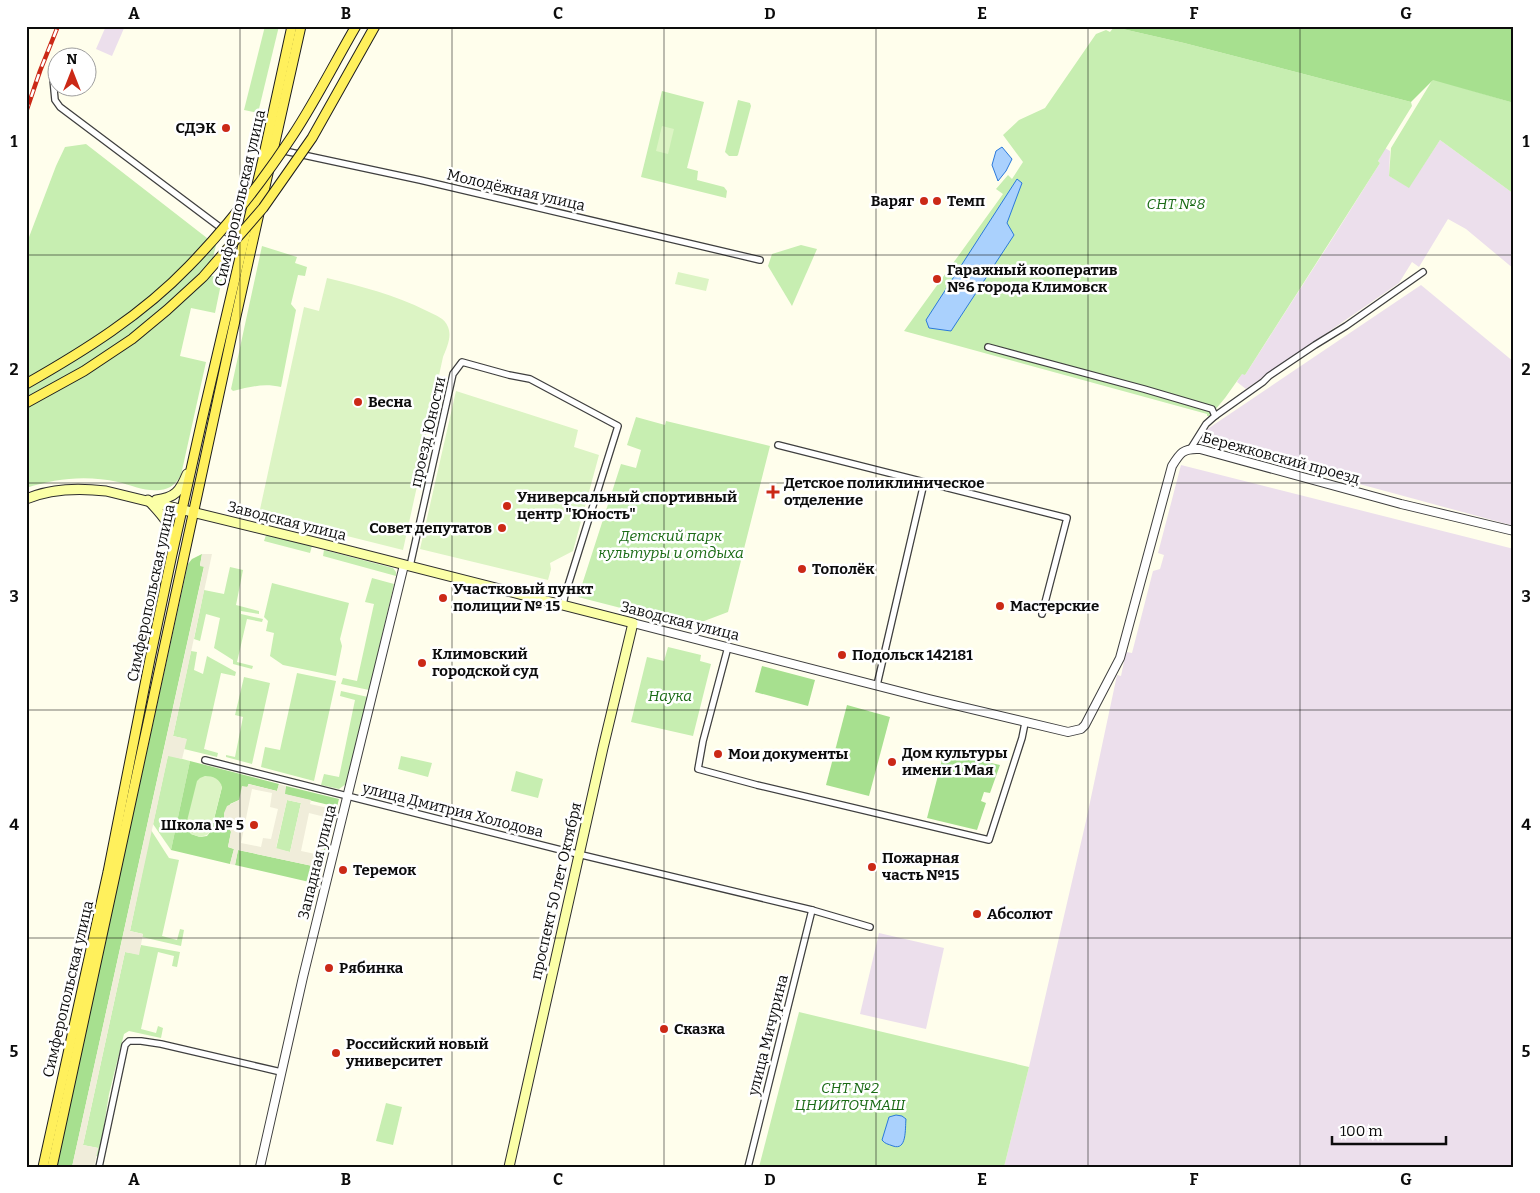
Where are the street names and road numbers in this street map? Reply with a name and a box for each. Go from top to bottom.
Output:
street label: Симферопольская улица [211,108,269,288]
street label: Молодёжная улица [445,165,587,215]
street label: проезд Юности [407,375,450,489]
street label: Бережковский проезд [1200,428,1362,488]
street label: Заводская улица [226,498,348,544]
street label: Симферопольская улица [123,503,179,683]
street label: Заводская улица [619,598,741,644]
street label: улица Дмитрия Холодова [360,779,545,841]
street label: проспект 50 лет Октября [527,800,585,982]
street label: Западная улица [294,803,340,921]
street label: Симферопольская улица [39,899,97,1079]
street label: улица Мичурина [744,973,792,1098]

